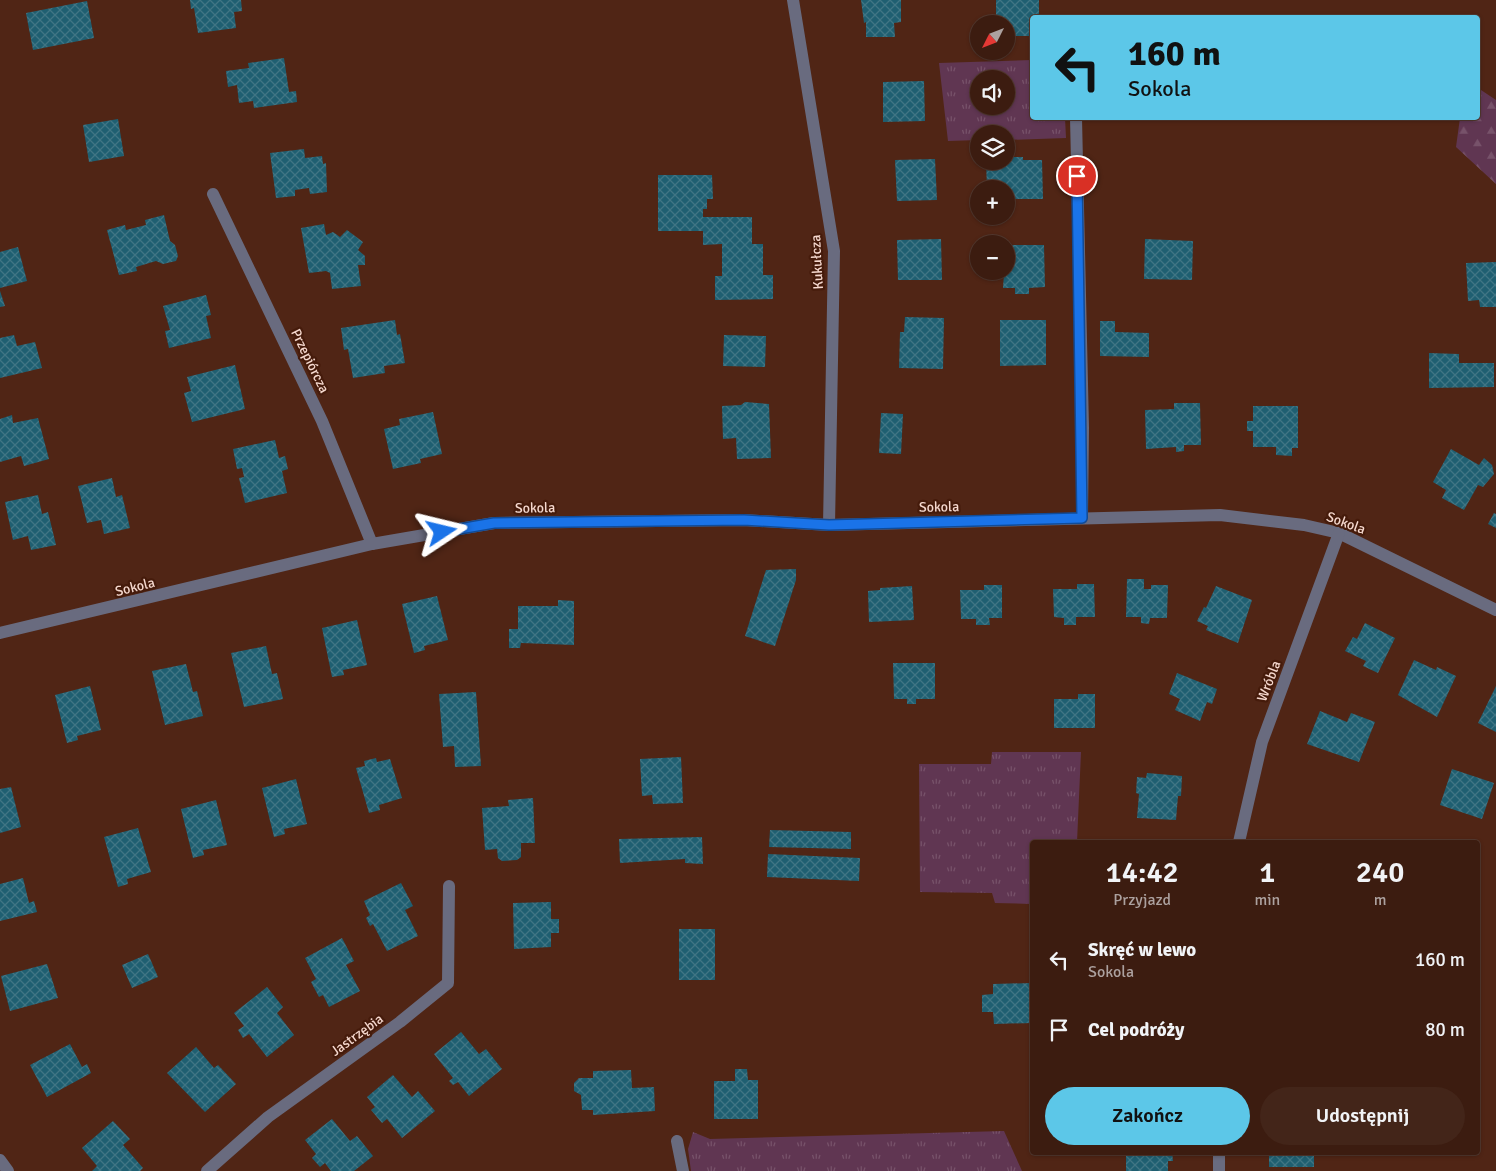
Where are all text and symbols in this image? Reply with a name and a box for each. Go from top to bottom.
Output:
north arrow [970,15,1015,60]
map controls [970,15,1015,280]
text: 160 m [1128,32,1221,75]
icon: left [1045,35,1110,100]
button: sound [970,70,1015,115]
text: Sokola [1128,75,1191,102]
button: layers [970,125,1015,170]
pin [1056,155,1098,197]
icon: arrive [1063,162,1091,190]
button: + [970,180,1015,225]
street label: Kukułcza [807,234,827,290]
button: − [970,235,1015,280]
street label: Przepiórcza [287,326,333,396]
street label: Sokola [919,498,959,516]
street label: Sokola [515,499,555,517]
position arrow [415,505,467,557]
street label: Sokola [1324,508,1368,538]
street label: Sokola [113,574,157,600]
street label: Wróbla [1253,658,1285,704]
text: 14:42 [1106,854,1179,891]
text: 1 [1259,854,1275,891]
text: 240 [1356,854,1404,891]
text: Przyjazd [1113,890,1171,910]
text: min [1254,890,1280,910]
text: m [1374,890,1386,910]
text: Skręć w lewo [1088,938,1196,962]
icon: left [1045,946,1073,974]
text: 160 m [1415,948,1465,972]
text: Sokola [1088,962,1134,982]
street label: Jastrzębia [327,1010,387,1060]
icon: arrive [1045,1016,1073,1044]
text: Cel podróży [1088,1018,1184,1042]
text: 80 m [1425,1018,1465,1042]
button: Zakończ [1045,1087,1250,1145]
button: Udostępnij [1260,1087,1465,1145]

